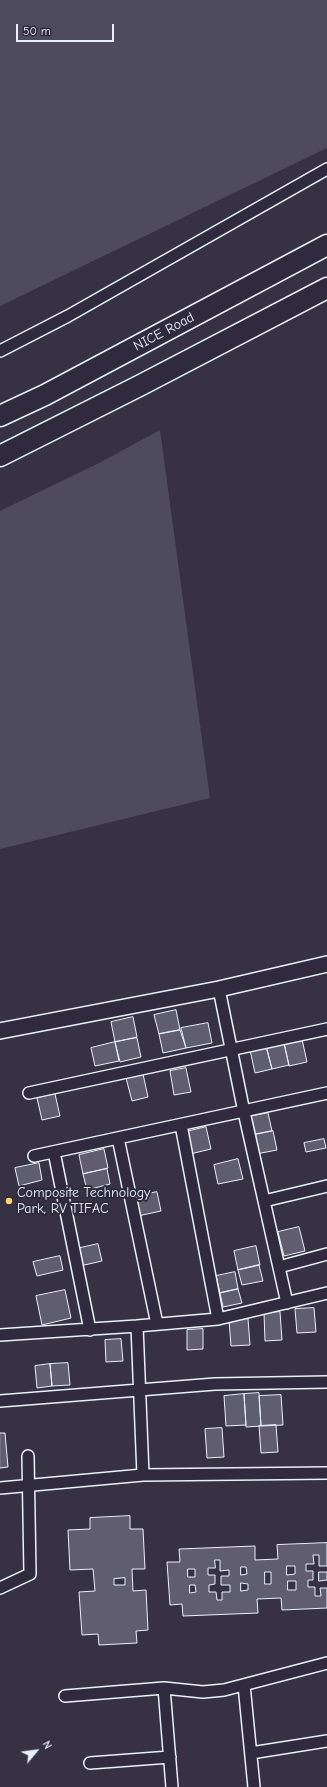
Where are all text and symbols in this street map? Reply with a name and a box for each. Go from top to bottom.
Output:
scale bar [18,16,116,42]
text: 50 m [23,24,51,38]
street label: NICE Road [131,309,197,355]
place label: Composite Technology Park, RV TIFAC [17,1185,150,1218]
marker: Composite Technology Park, RV TIFAC [4,1196,14,1206]
north arrow [16,1731,56,1771]
text: N [40,1739,54,1751]

